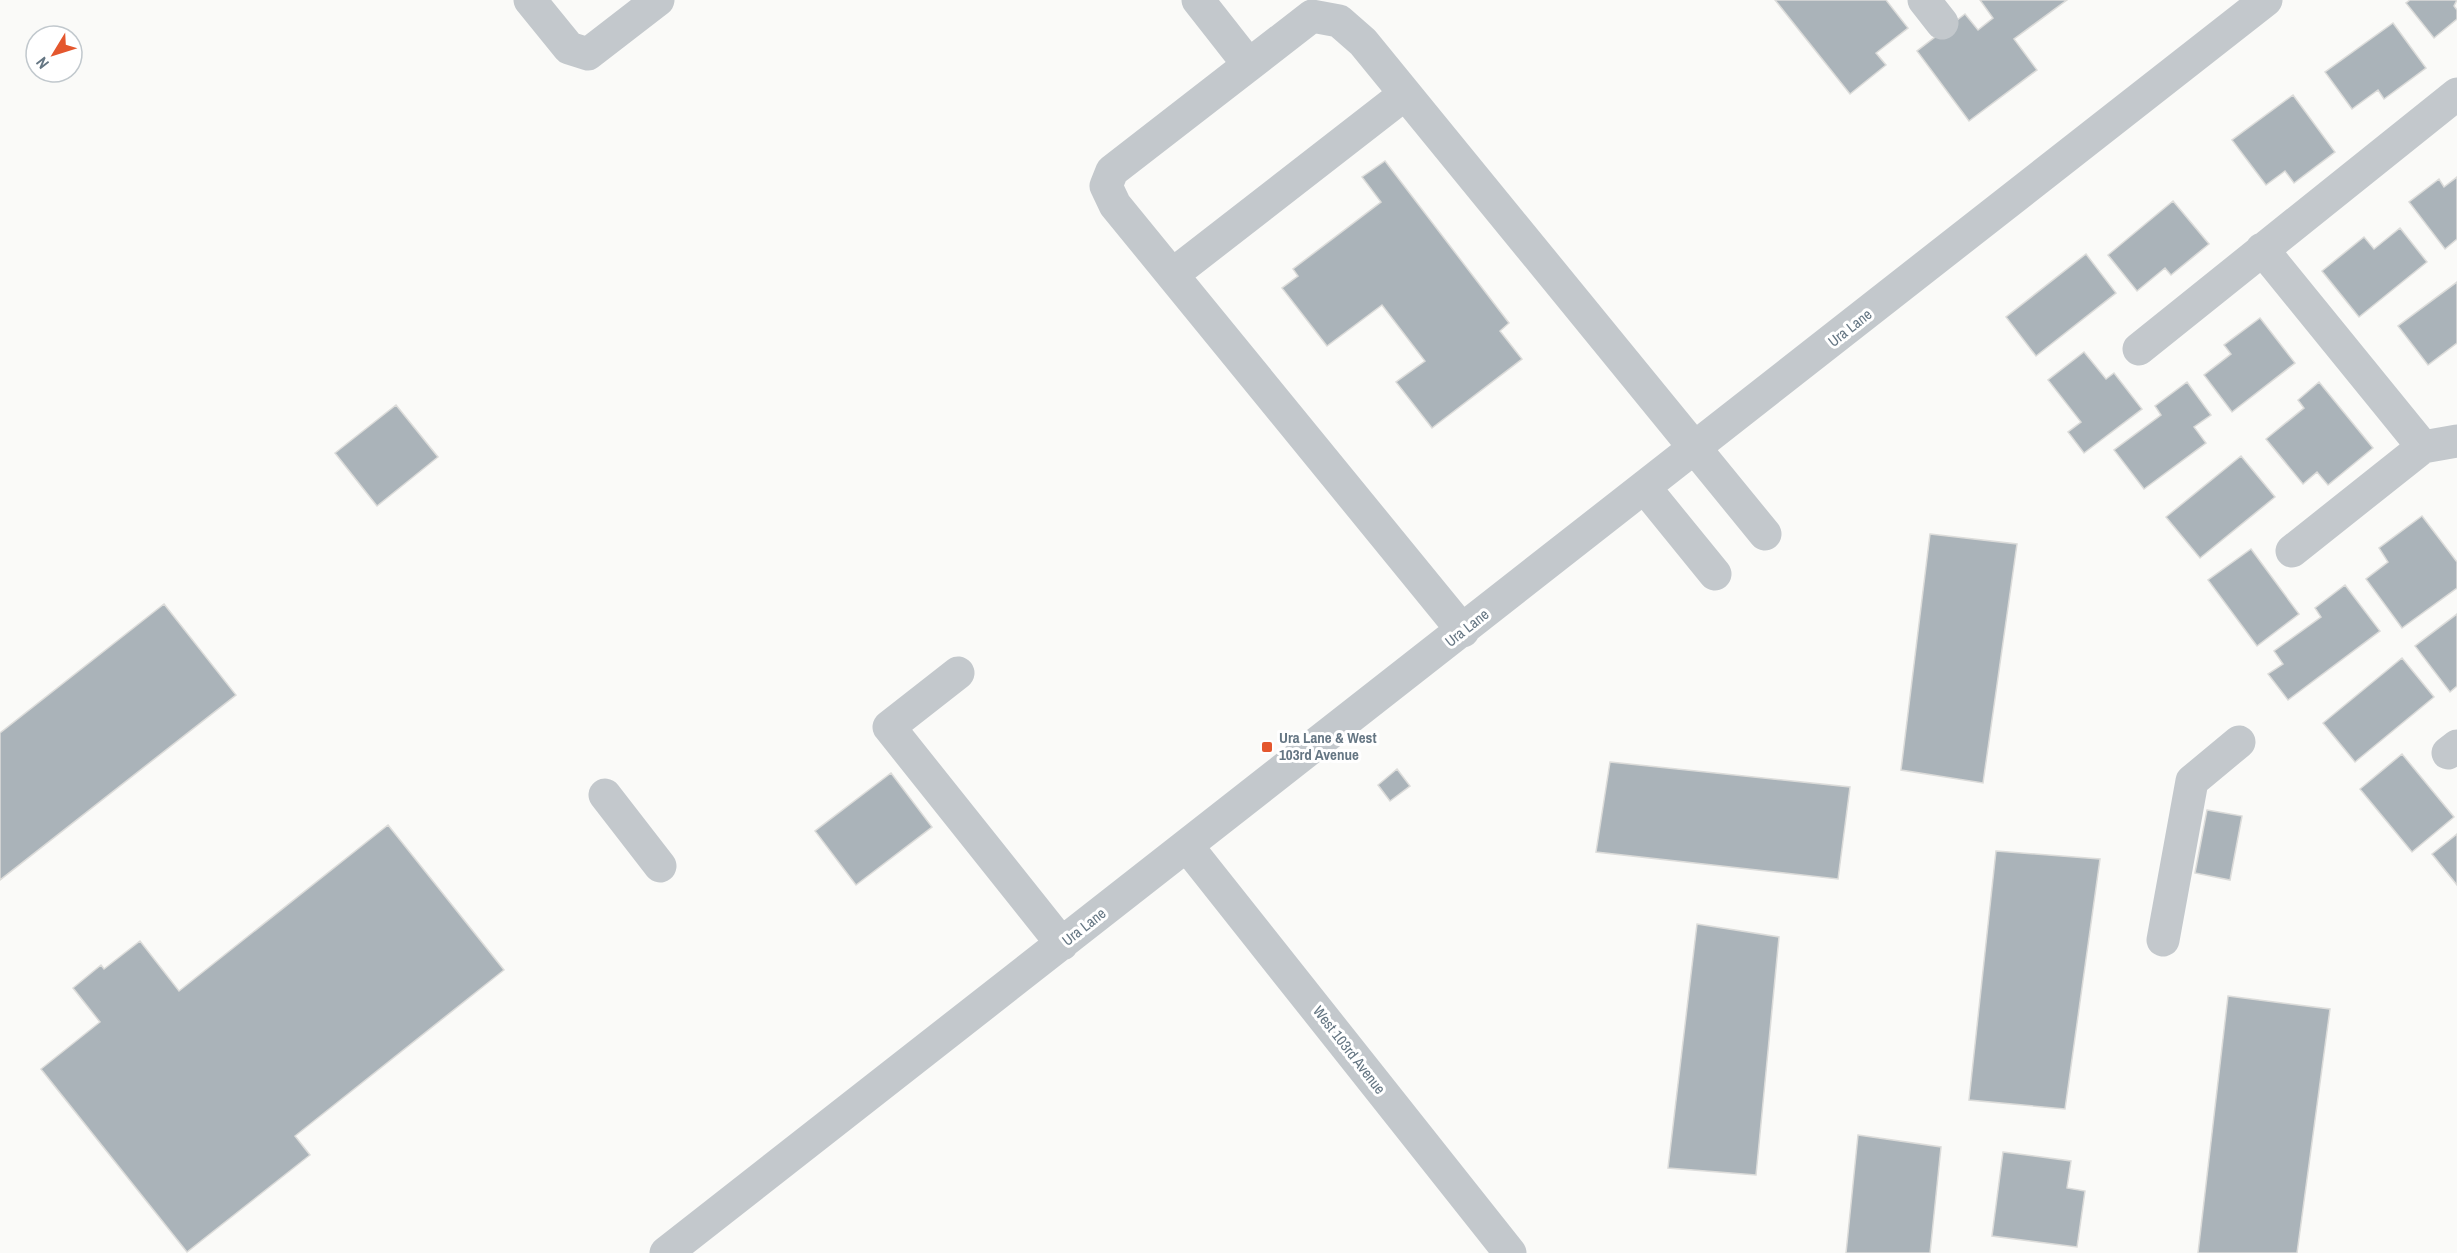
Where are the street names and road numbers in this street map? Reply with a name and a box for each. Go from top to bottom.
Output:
street label: Ura Lane [1823,304,1876,351]
street label: Ura Lane [1440,604,1493,651]
street label: Ura Lane [1057,903,1110,950]
street label: West 103rd Avenue [1308,1001,1391,1098]

